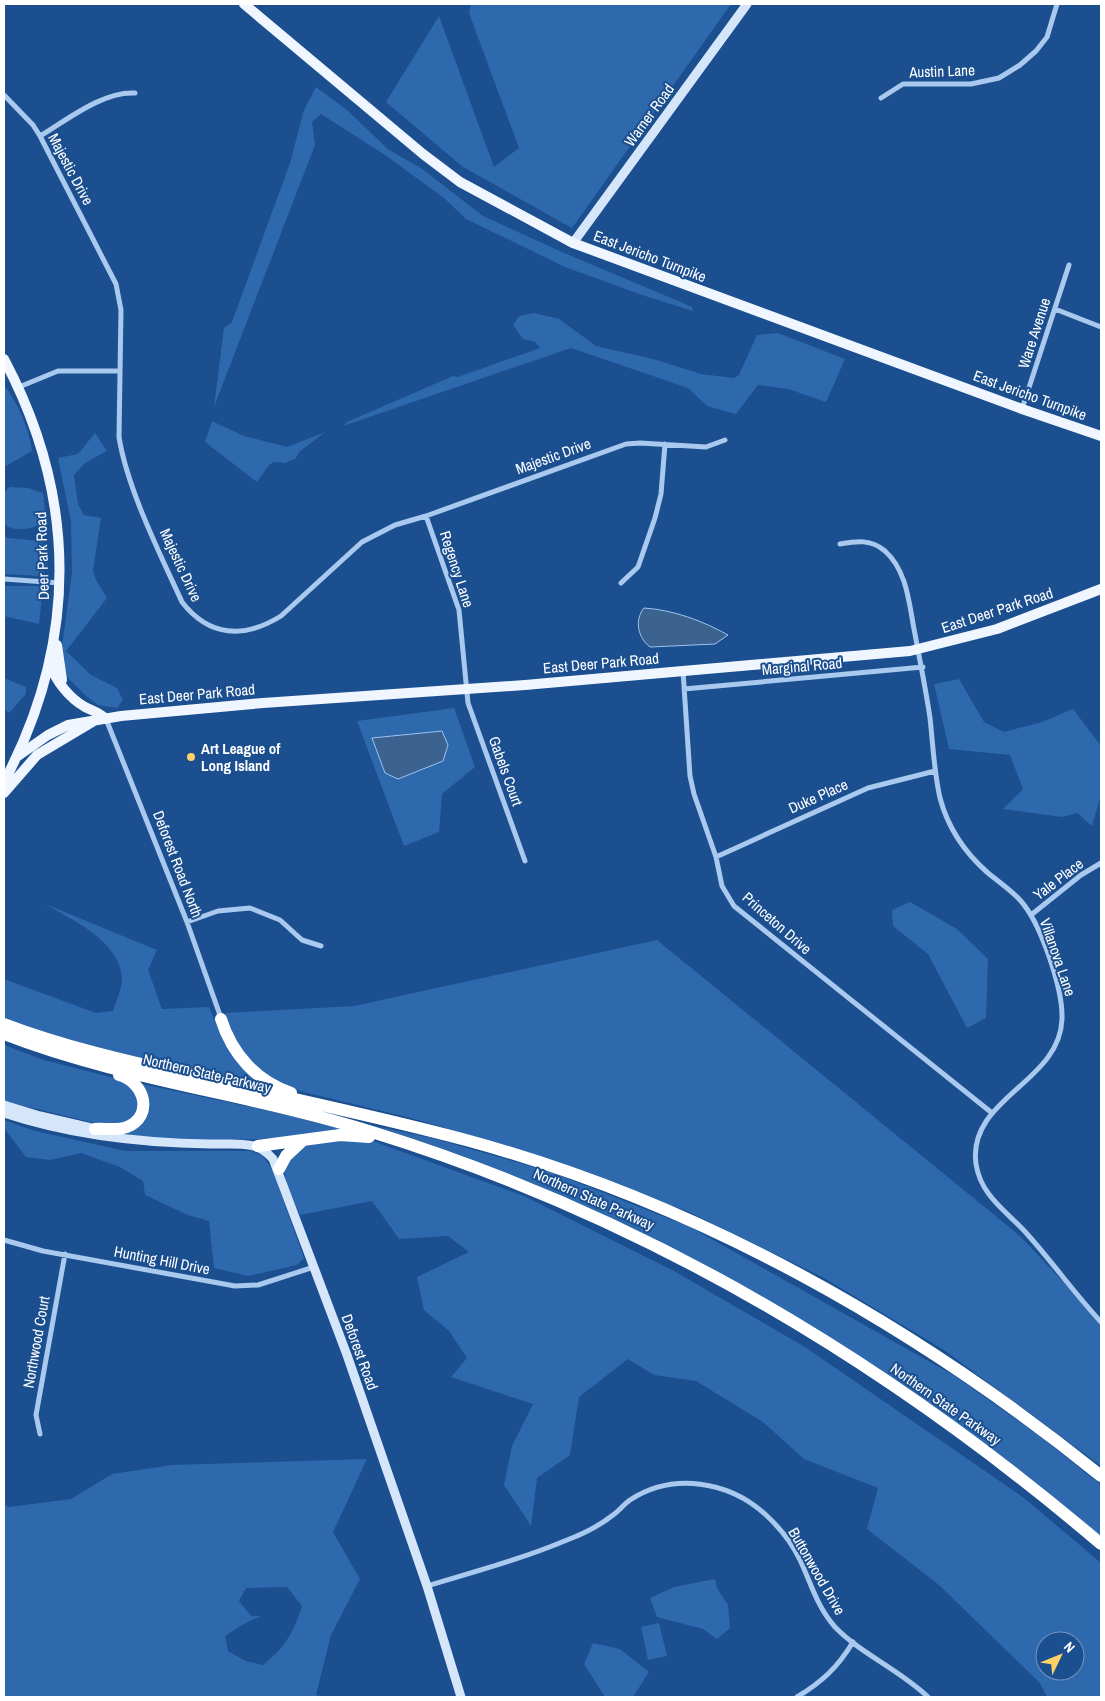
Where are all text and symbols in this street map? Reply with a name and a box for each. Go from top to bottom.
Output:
street label: Austin Lane [908,59,975,83]
street label: Warner Road [619,79,679,151]
street label: Majestic Drive [43,129,99,209]
street label: East Jericho Turnpike [591,225,709,287]
street label: Ware Avenue [1013,295,1055,371]
street label: East Jericho Turnpike [970,365,1090,425]
street label: Majestic Drive [512,433,594,479]
street label: Deer Park Road [30,512,54,600]
street label: Majestic Drive [155,525,207,605]
street label: Regency Lane [435,528,479,610]
street label: East Deer Park Road [938,582,1056,638]
street label: East Deer Park Road [542,647,660,679]
street label: Marginal Road [761,652,843,680]
street label: East Deer Park Road [138,678,256,710]
street label: Gabels Court [484,733,528,809]
place label: Art League of Long Island [201,738,281,776]
marker: Art League of Long Island [185,751,197,763]
street label: Duke Place [785,774,851,818]
street label: Deforest Road North [148,808,208,920]
street label: Yale Place [1029,853,1088,905]
street label: Princeton Drive [738,887,816,959]
street label: Villanova Lane [1035,915,1081,999]
street label: Northern State Parkway [141,1048,274,1098]
street label: Northern State Parkway [530,1163,659,1235]
street label: Hunting Hill Drive [112,1240,212,1280]
street label: Northwood Court [18,1294,55,1390]
street label: Deforest Road [337,1311,383,1393]
street label: Northern State Parkway [886,1358,1006,1451]
street label: Buttonwood Drive [783,1523,851,1619]
north arrow [1035,1631,1085,1681]
text: N [1060,1638,1079,1656]

